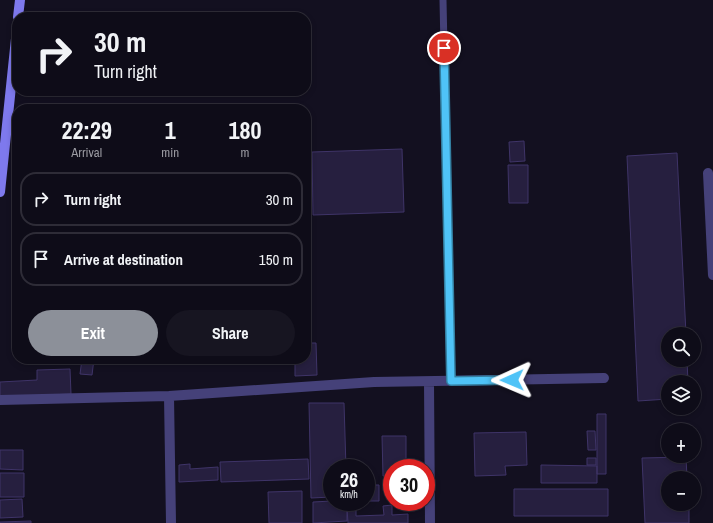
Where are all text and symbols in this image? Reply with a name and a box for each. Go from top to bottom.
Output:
text: 30 m [94,23,146,61]
icon: right [28,28,80,80]
pin [427,31,461,65]
icon: arrive [433,37,455,59]
text: Turn right [94,59,157,84]
text: 22:29 [62,114,112,146]
text: 1 [165,114,176,146]
text: 180 [229,114,261,146]
text: Arrival [71,144,102,161]
text: min [161,144,179,161]
text: m [241,144,249,161]
icon: right [30,188,52,210]
text: Turn right [64,189,121,210]
text: 30 m [266,189,293,210]
icon: arrive [30,248,52,270]
text: Arrive at destination [64,249,183,270]
text: 150 m [259,249,293,270]
button: Exit [28,310,158,356]
button: Share [166,310,295,356]
map controls [661,327,701,511]
button: search [661,327,701,367]
position arrow [491,359,533,401]
button: layers [661,375,701,415]
button: + [661,423,701,463]
speed limit sign: 30 [383,459,435,511]
text: 26 [340,466,358,493]
button: − [661,471,701,511]
text: km/h [340,488,358,501]

